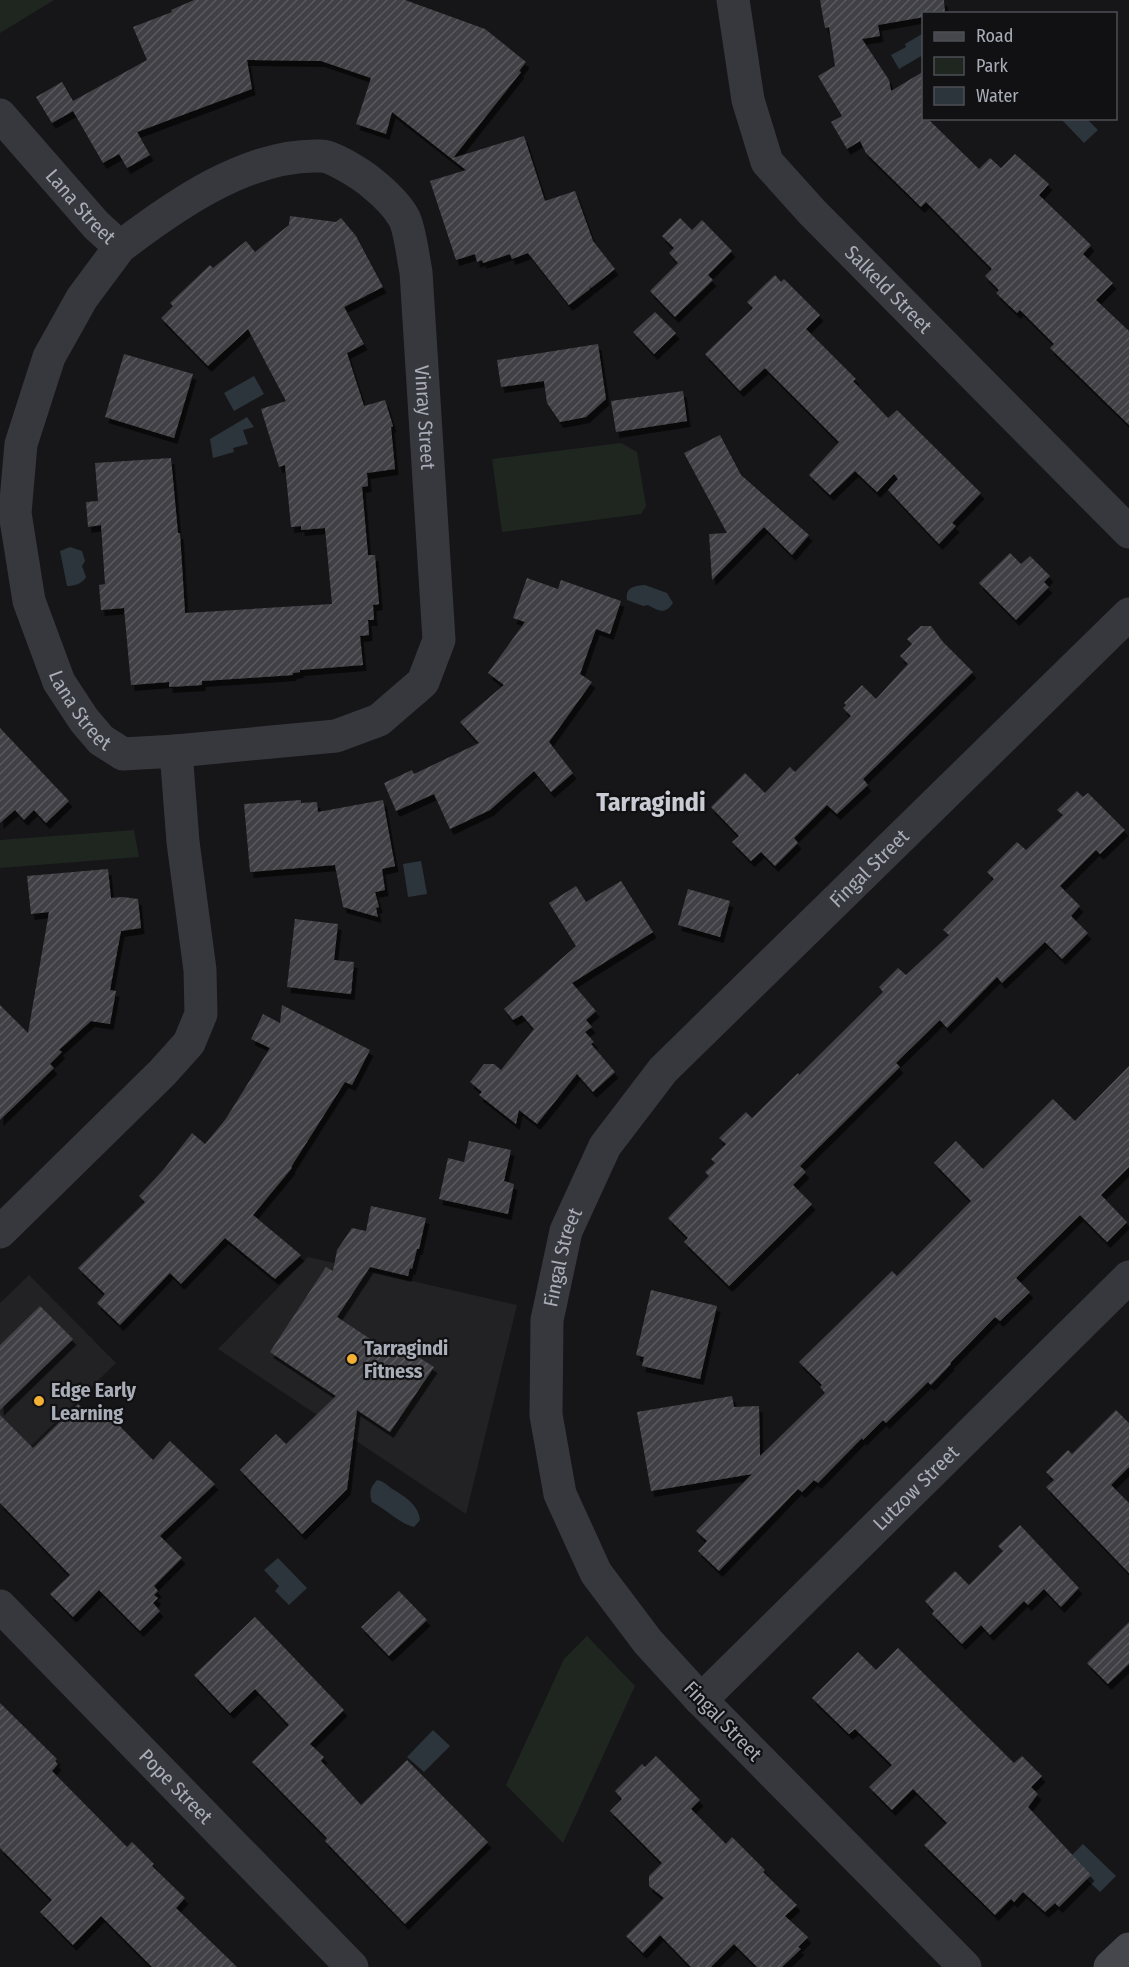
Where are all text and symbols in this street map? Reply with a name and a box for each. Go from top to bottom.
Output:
legend [922,12,1117,120]
text: Road [976,25,1013,47]
text: Park [976,55,1009,77]
text: Water [976,85,1019,107]
street label: Lana Street [41,164,121,249]
street label: Salkeld Street [840,240,937,338]
street label: Vinray Street [410,365,440,471]
street label: Lana Street [44,667,116,756]
district label: Tarragindi [596,787,706,818]
street label: Fingal Street [824,824,914,912]
street label: Fingal Street [538,1204,587,1309]
place label: Tarragindi Fitness [364,1336,448,1383]
marker: Tarragindi Fitness [345,1352,359,1366]
place label: Edge Early Learning [51,1378,137,1425]
marker: Edge Early Learning [32,1394,46,1408]
street label: Lutzow Street [868,1440,964,1535]
street label: Fingal Street [679,1676,767,1766]
street label: Pope Street [134,1744,218,1829]

